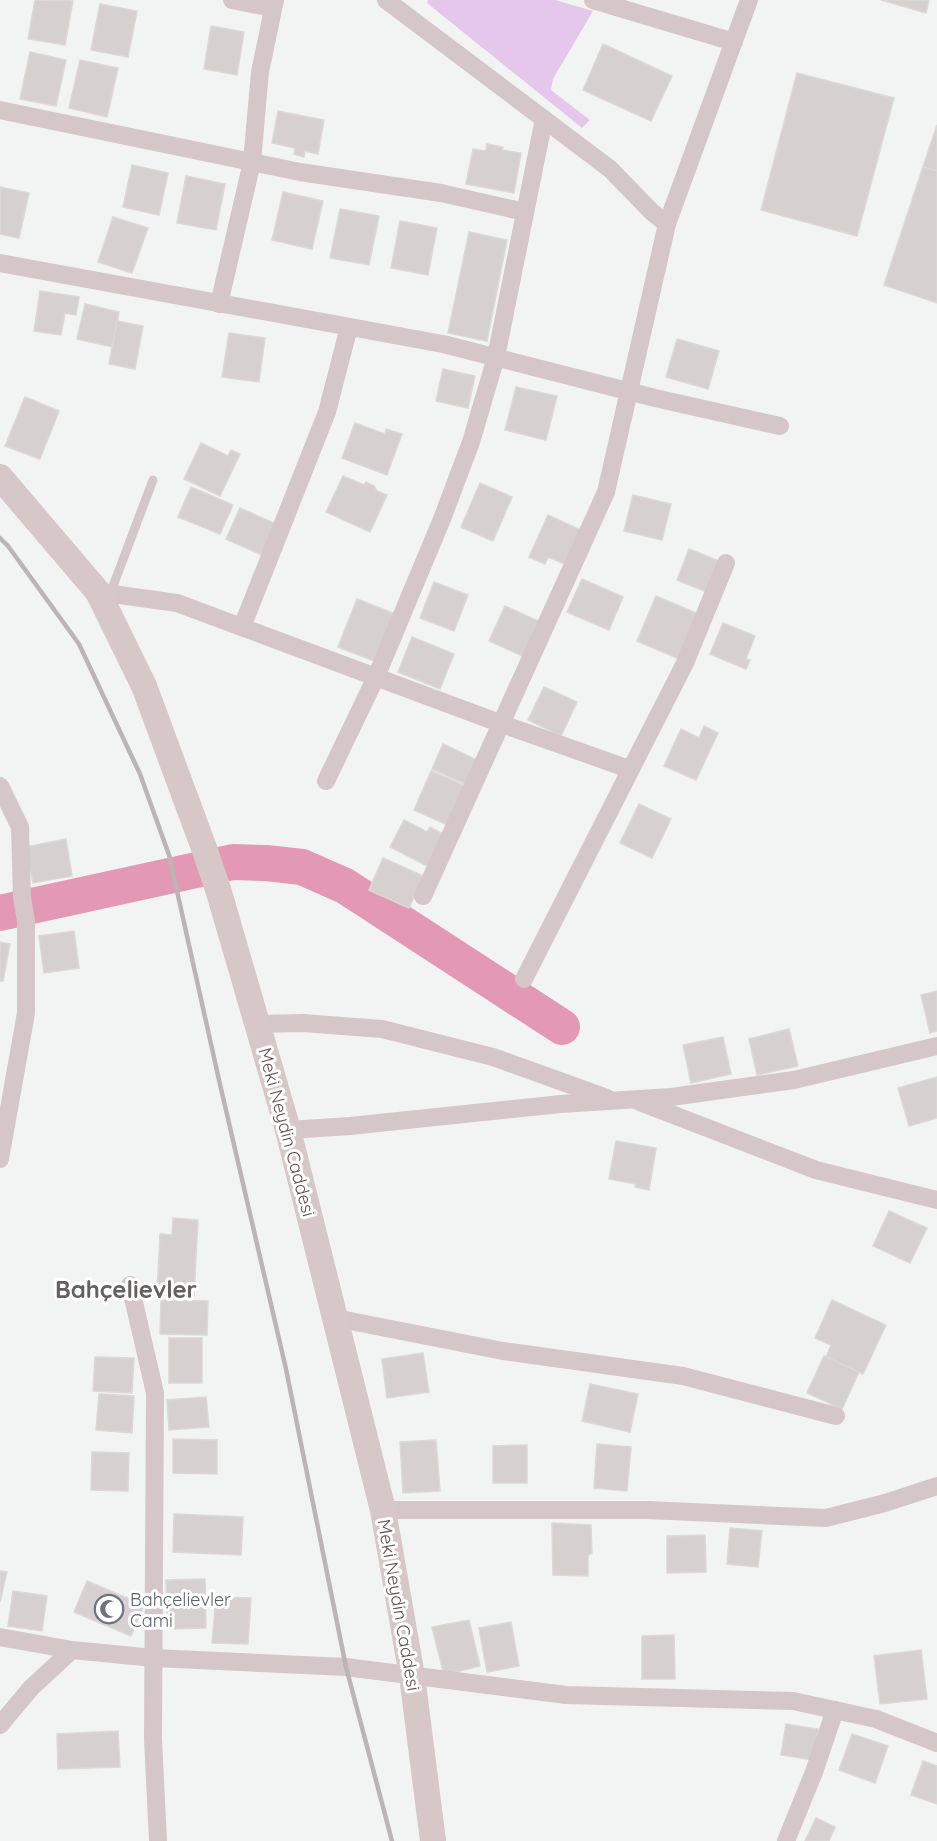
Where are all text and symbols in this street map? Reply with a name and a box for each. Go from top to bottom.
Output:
street label: Meki Neydin Caddesi [253,1045,321,1219]
district label: Bahçelievler [55,1274,197,1304]
street label: Meki Neydin Caddesi [373,1517,425,1693]
place label: Bahçelievler Cami [130,1588,231,1632]
mosque icon: Bahçelievler Cami [93,1593,125,1625]

